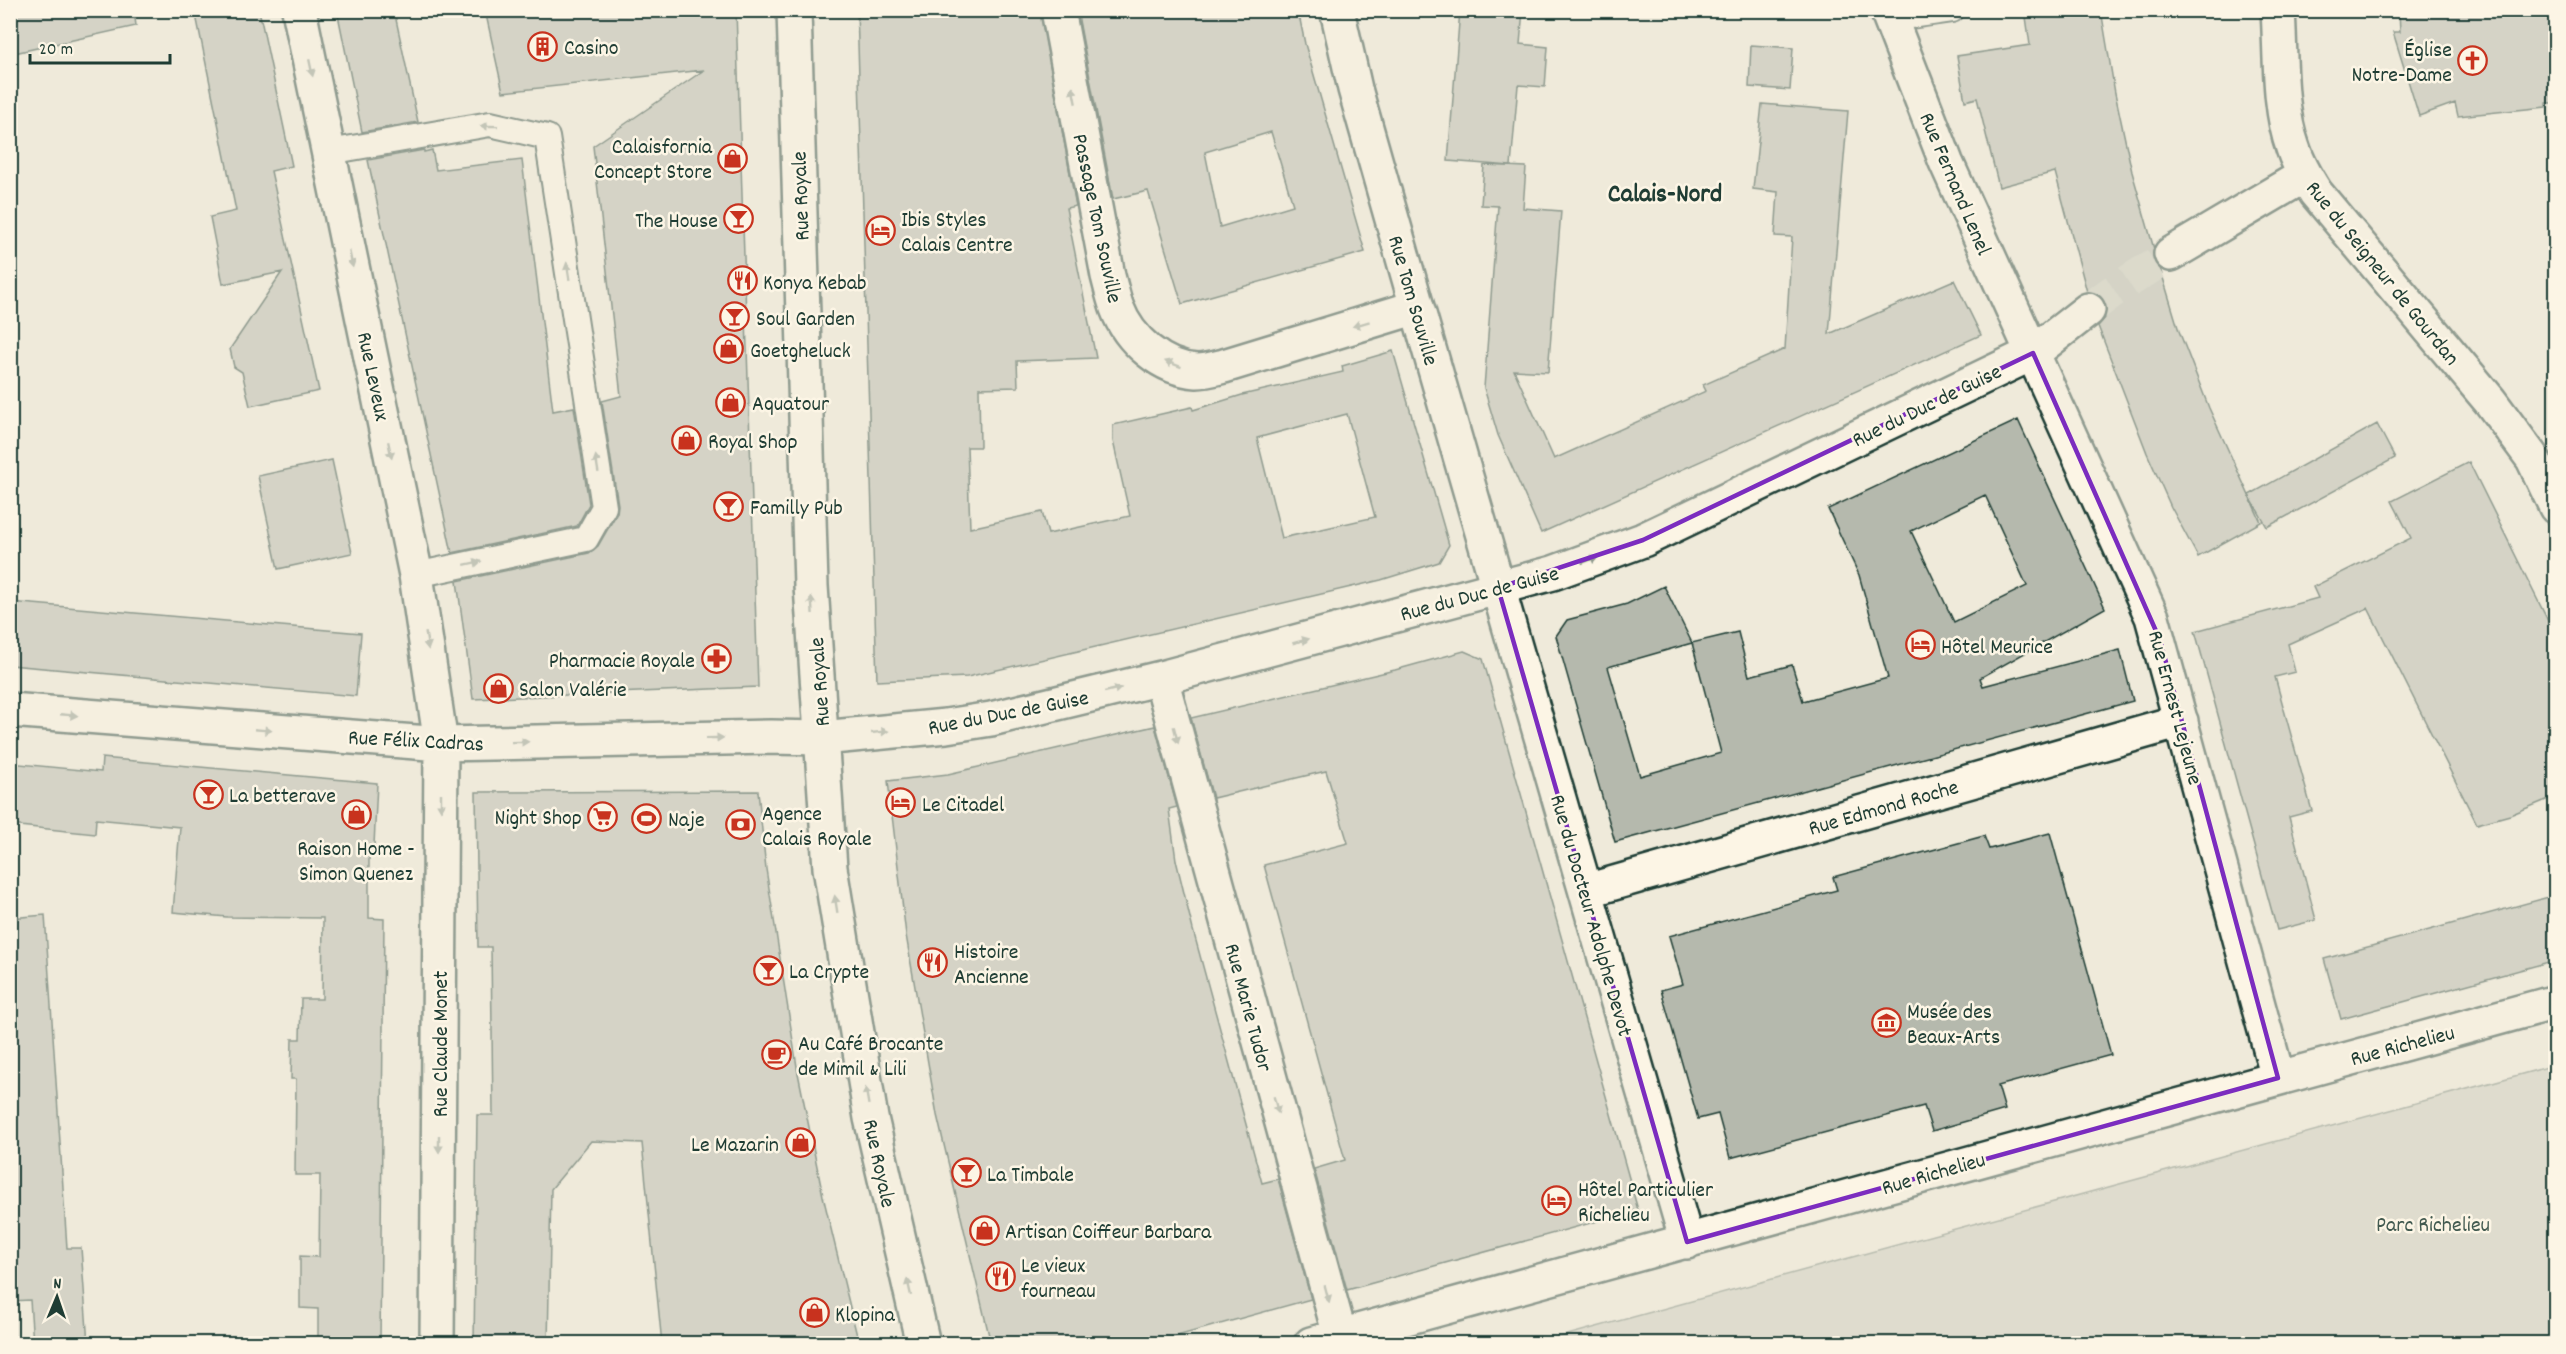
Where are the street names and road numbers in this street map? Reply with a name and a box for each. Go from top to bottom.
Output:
street label: Rue Fernand Lenel [1910,108,1998,261]
street label: Passage Tom Souville [1062,131,1129,306]
street label: Rue Royale [785,151,820,241]
street label: Rue du Seigneur de Gourdan [2297,175,2466,373]
street label: Rue Tom Souville [1378,232,1445,370]
street label: Rue Leveux [347,329,396,424]
street label: Rue du Duc de Guise [1847,357,2008,457]
street label: Rue du Duc de Guise [1397,559,1563,631]
street label: Rue Ernest Lejeune [2138,627,2209,789]
street label: Rue Royale [803,636,840,728]
street label: Rue du Duc de Guise [926,684,1092,745]
street label: Rue Félix Cadras [347,723,484,762]
street label: Rue Edmond Roche [1805,773,1963,846]
street label: Rue du Docteur Adolphe Devot [1540,791,1639,1041]
street label: Rue Marie Tudor [1215,940,1279,1076]
street label: Rue Claude Monet [427,971,458,1117]
street label: Rue Richelieu [2347,1019,2458,1076]
street label: Rue Royale [853,1117,902,1211]
street label: Rue Richelieu [1878,1146,1990,1205]

